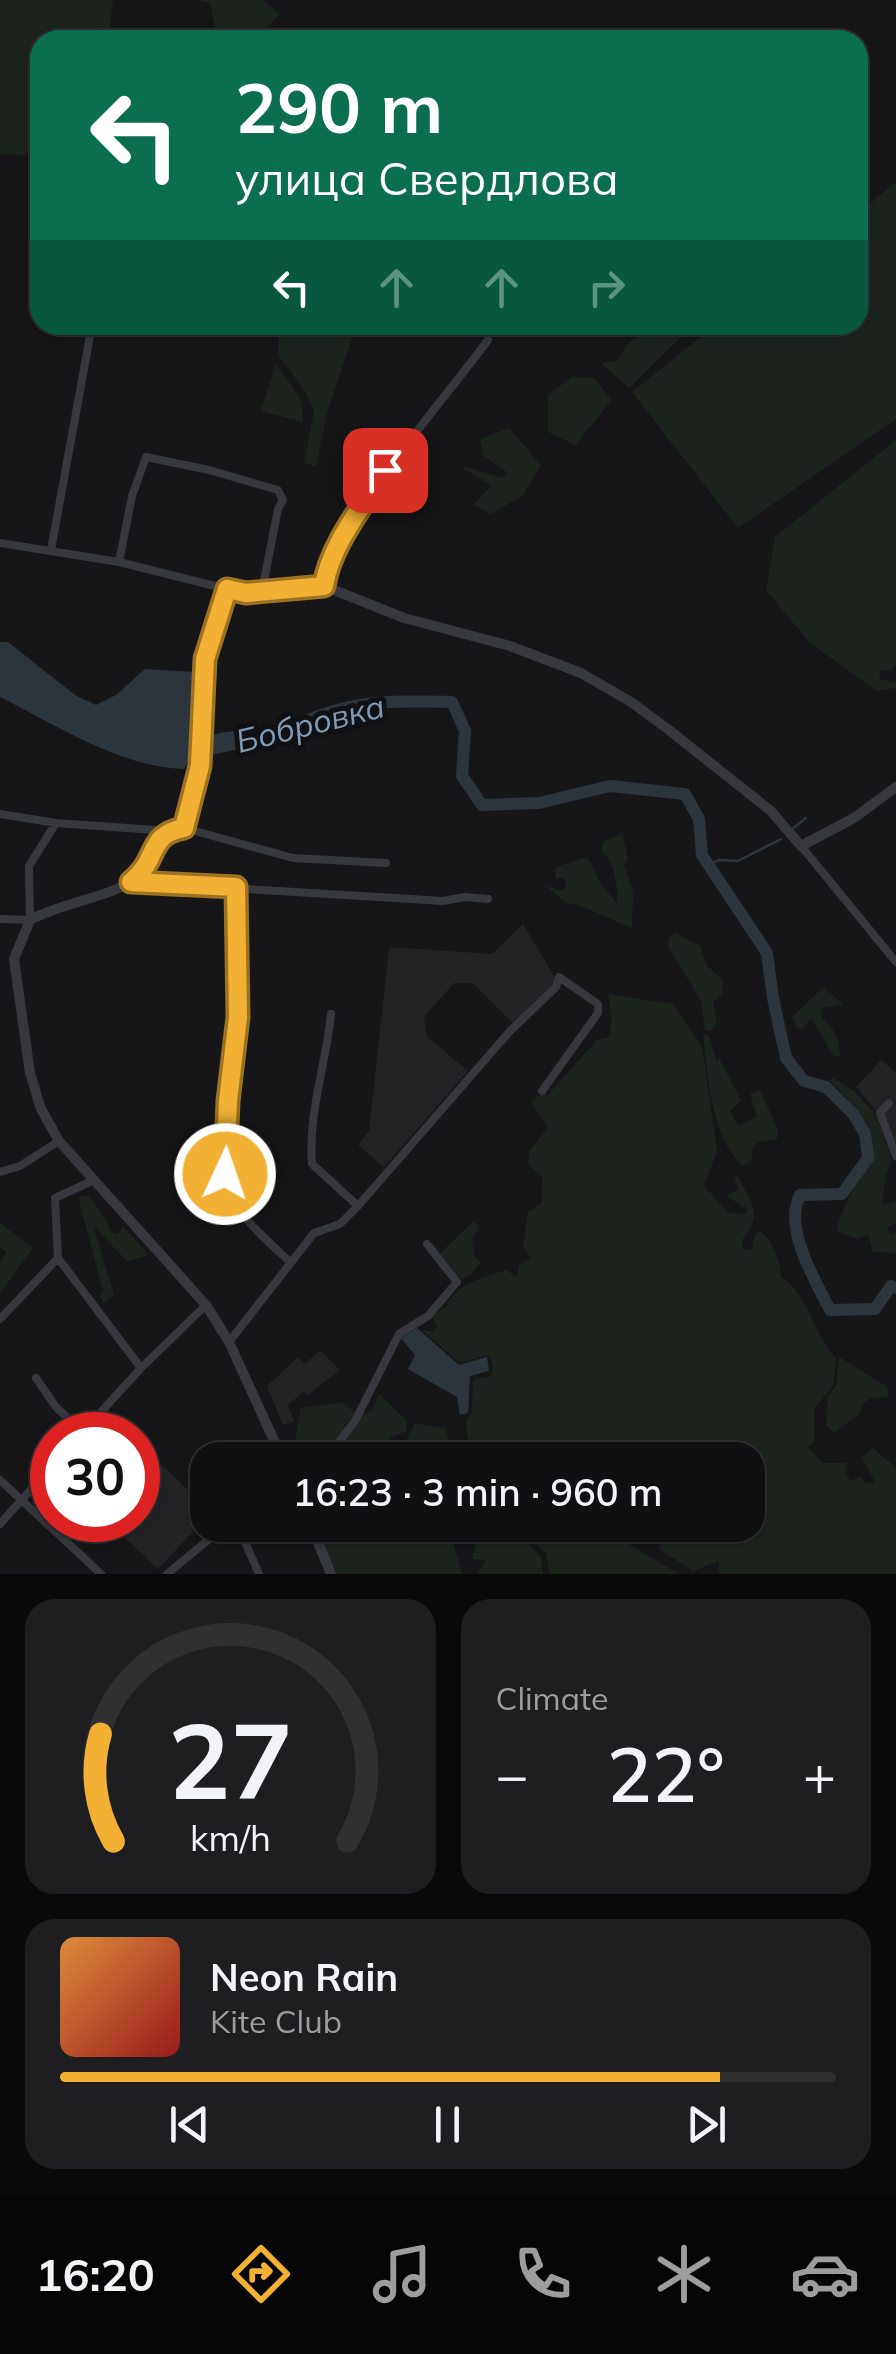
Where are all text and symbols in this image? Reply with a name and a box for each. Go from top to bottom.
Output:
text: 290 m [235,63,443,151]
icon: left [70,70,200,200]
text: улица Свердлова [235,150,619,206]
icon: left [264,260,319,315]
icon: ahead [369,260,424,315]
icon: ahead [474,260,529,315]
icon: right [579,260,634,315]
pin [343,428,428,513]
icon: arrive [358,443,413,498]
water label: Бобровка [232,685,388,761]
position arrow [173,1122,277,1226]
speed limit sign: 30 [30,1412,160,1542]
text: 16:23 · 3 min · 960 m [292,1468,663,1516]
text: Climate [496,1678,608,1718]
text: 27 [168,1694,293,1825]
text: 22° [607,1727,725,1821]
text: − [496,1740,529,1809]
text: + [803,1740,836,1809]
text: km/h [190,1815,271,1860]
text: Neon Rain [210,1953,398,2001]
text: Kite Club [210,2001,342,2041]
icon: previous [162,2097,217,2152]
icon: pause [420,2097,475,2152]
icon: next [679,2097,734,2152]
icon: directions [226,2239,296,2309]
icon: music [367,2239,437,2309]
icon: phone [508,2239,578,2309]
icon: climate [649,2239,719,2309]
icon: car [790,2239,860,2309]
text: 16:20 [36,2246,155,2302]

